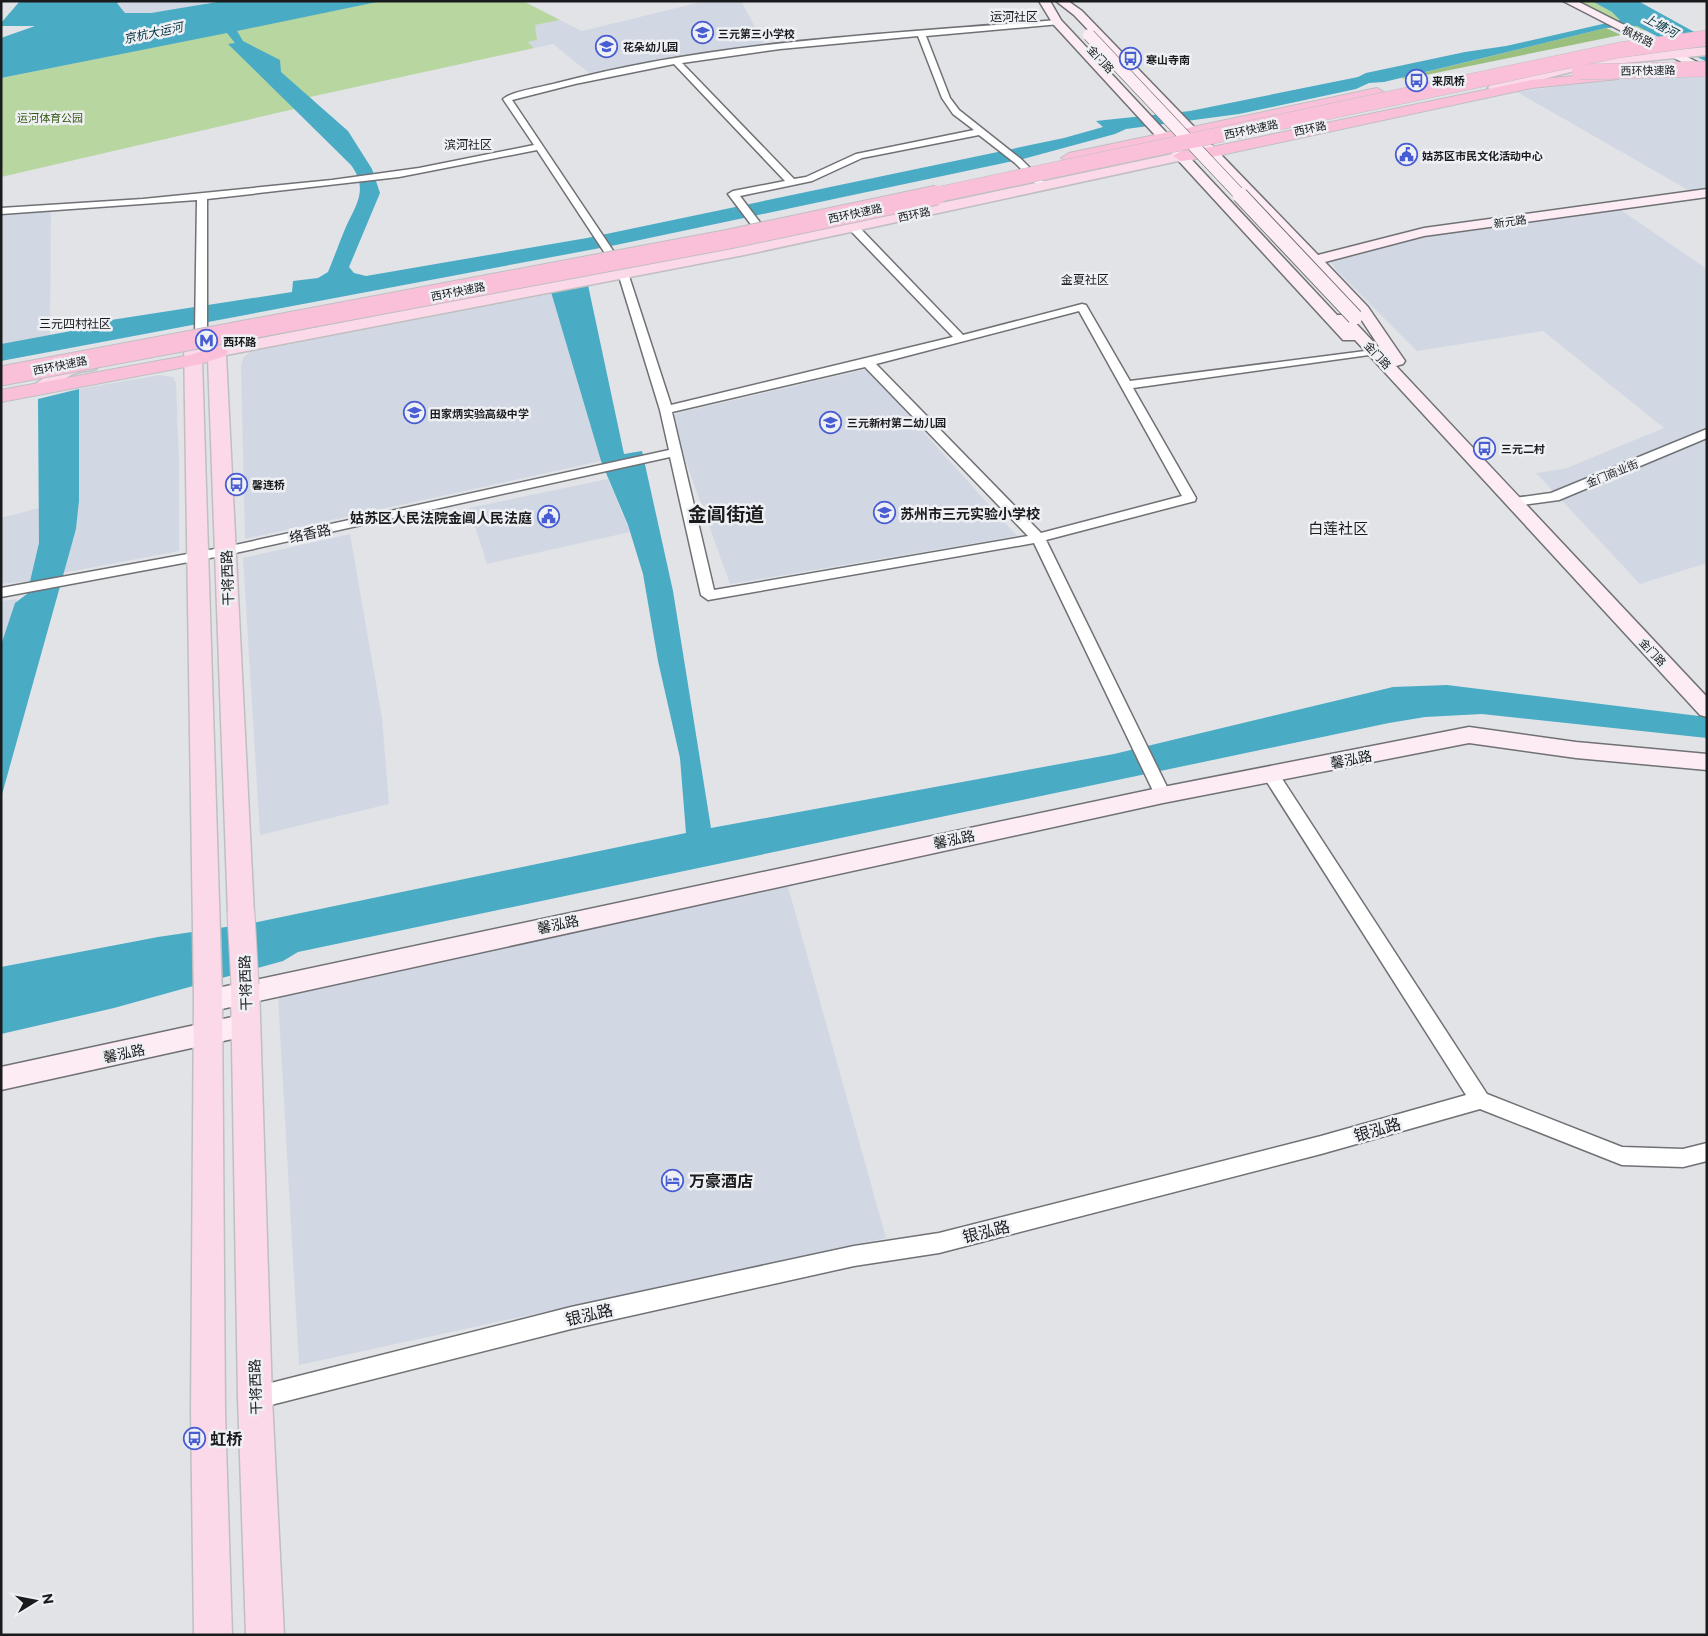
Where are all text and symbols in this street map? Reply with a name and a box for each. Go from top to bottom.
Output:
district label: 运河社区 [990,9,1038,23]
water label: 上塘河 [1642,10,1682,41]
water label: 京杭大运河 [122,19,186,45]
school or university icon: 三元第三小学校 [690,21,714,45]
street label: 枫桥路 [1620,23,1656,49]
place label: 三元第三小学校 [718,27,795,40]
school or university icon: 花朵幼儿园 [595,34,619,58]
place label: 花朵幼儿园 [623,40,678,53]
street label: 金门路 [1085,42,1117,76]
bus stop icon: 寒山寺南 [1118,47,1142,71]
place label: 寒山寺南 [1146,53,1190,66]
street label: 西环快速路 [1620,63,1676,77]
bus stop icon: 来凤桥 [1404,68,1428,92]
place label: 来凤桥 [1432,74,1465,87]
park label: 运河体育公园 [17,111,83,124]
street label: 西环快速路 [1223,117,1279,141]
street label: 西环路 [1293,118,1327,138]
district label: 滨河社区 [444,137,492,151]
public building icon: 姑苏区市民文化活动中心 [1394,143,1418,167]
place label: 姑苏区市民文化活动中心 [1422,149,1543,162]
street label: 西环快速路 [827,201,883,225]
street label: 西环路 [897,204,931,224]
street label: 新元路 [1493,212,1527,230]
district label: 金夏社区 [1061,272,1109,286]
street label: 西环快速路 [430,279,486,303]
district label: 三元四村社区 [39,316,111,330]
metro station icon: 西环路 [195,329,219,353]
place label: 西环路 [223,335,257,348]
street label: 金门路 [1362,338,1394,372]
street label: 西环快速路 [32,353,88,377]
school or university icon: 田家炳实验高级中学 [402,401,426,425]
place label: 田家炳实验高级中学 [430,407,529,420]
school or university icon: 三元新村第二幼儿园 [819,410,843,434]
place label: 三元新村第二幼儿园 [847,416,946,429]
bus stop icon: 三元二村 [1473,436,1497,460]
place label: 三元二村 [1501,442,1545,455]
street label: 金门商业街 [1584,457,1640,489]
bus stop icon: 馨连桥 [224,472,248,496]
place label: 馨连桥 [252,478,285,491]
school or university icon: 苏州市三元实验小学校 [872,501,896,525]
district label: 金阊街道 [688,502,764,525]
public building icon: 姑苏区人民法院金阊人民法庭 [536,505,560,529]
place label: 苏州市三元实验小学校 [900,505,1040,522]
place label: 姑苏区人民法院金阊人民法庭 [350,509,532,526]
district label: 白莲社区 [1308,519,1368,537]
street label: 络香路 [288,520,332,546]
street label: 干将西路 [218,550,236,606]
street label: 金门路 [1637,635,1669,669]
street label: 馨泓路 [1329,747,1373,771]
street label: 馨泓路 [932,826,976,852]
street label: 馨泓路 [536,911,580,937]
street label: 干将西路 [236,955,254,1011]
street label: 馨泓路 [102,1040,146,1066]
street label: 银泓路 [1351,1113,1403,1145]
hotel icon: 万豪酒店 [661,1168,685,1192]
place label: 万豪酒店 [689,1171,753,1190]
street label: 银泓路 [960,1216,1012,1246]
street label: 银泓路 [563,1299,615,1329]
street label: 干将西路 [246,1359,264,1415]
bus stop icon: 虹桥 [182,1426,206,1450]
place label: 虹桥 [210,1429,243,1448]
north arrow [10,1576,60,1626]
text: N [39,1592,58,1605]

